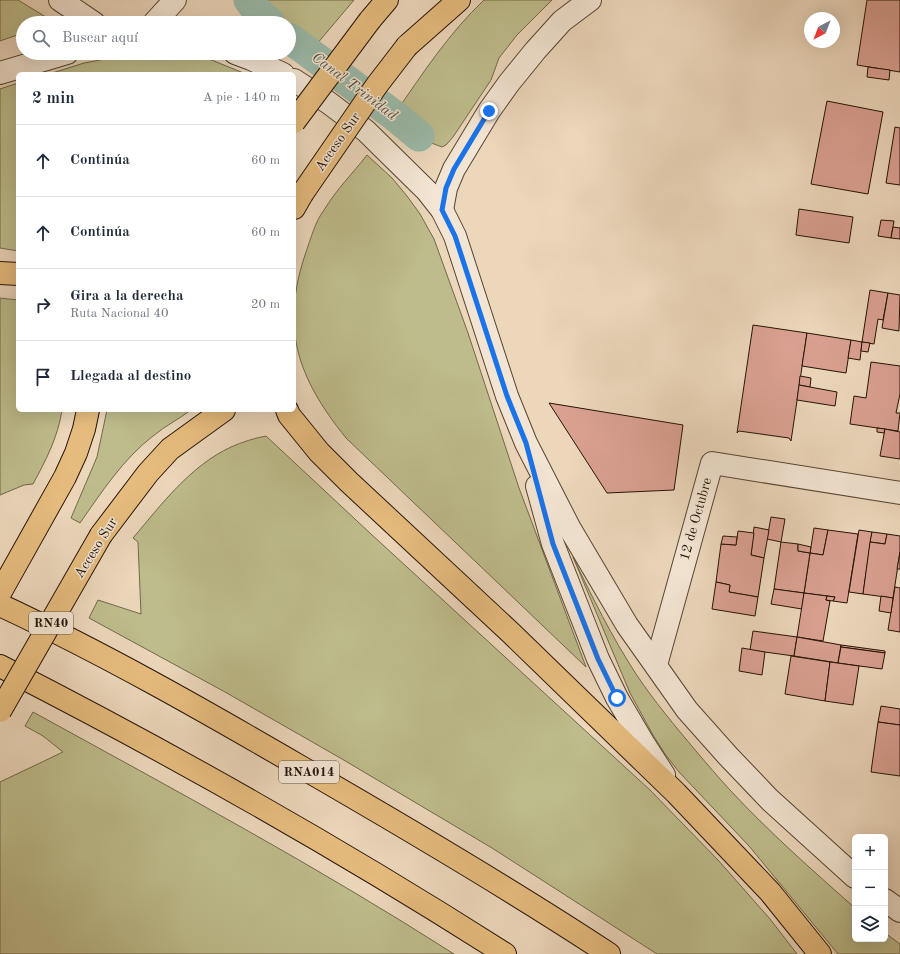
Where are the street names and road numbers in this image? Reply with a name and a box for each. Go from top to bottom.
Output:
street label: Acceso Sur [313,110,363,174]
street label: 12 de Octubre [677,476,715,562]
street label: Acceso Sur [72,515,120,581]
road number: RN40 [29,612,73,634]
road number: RNA014 [279,761,339,783]

